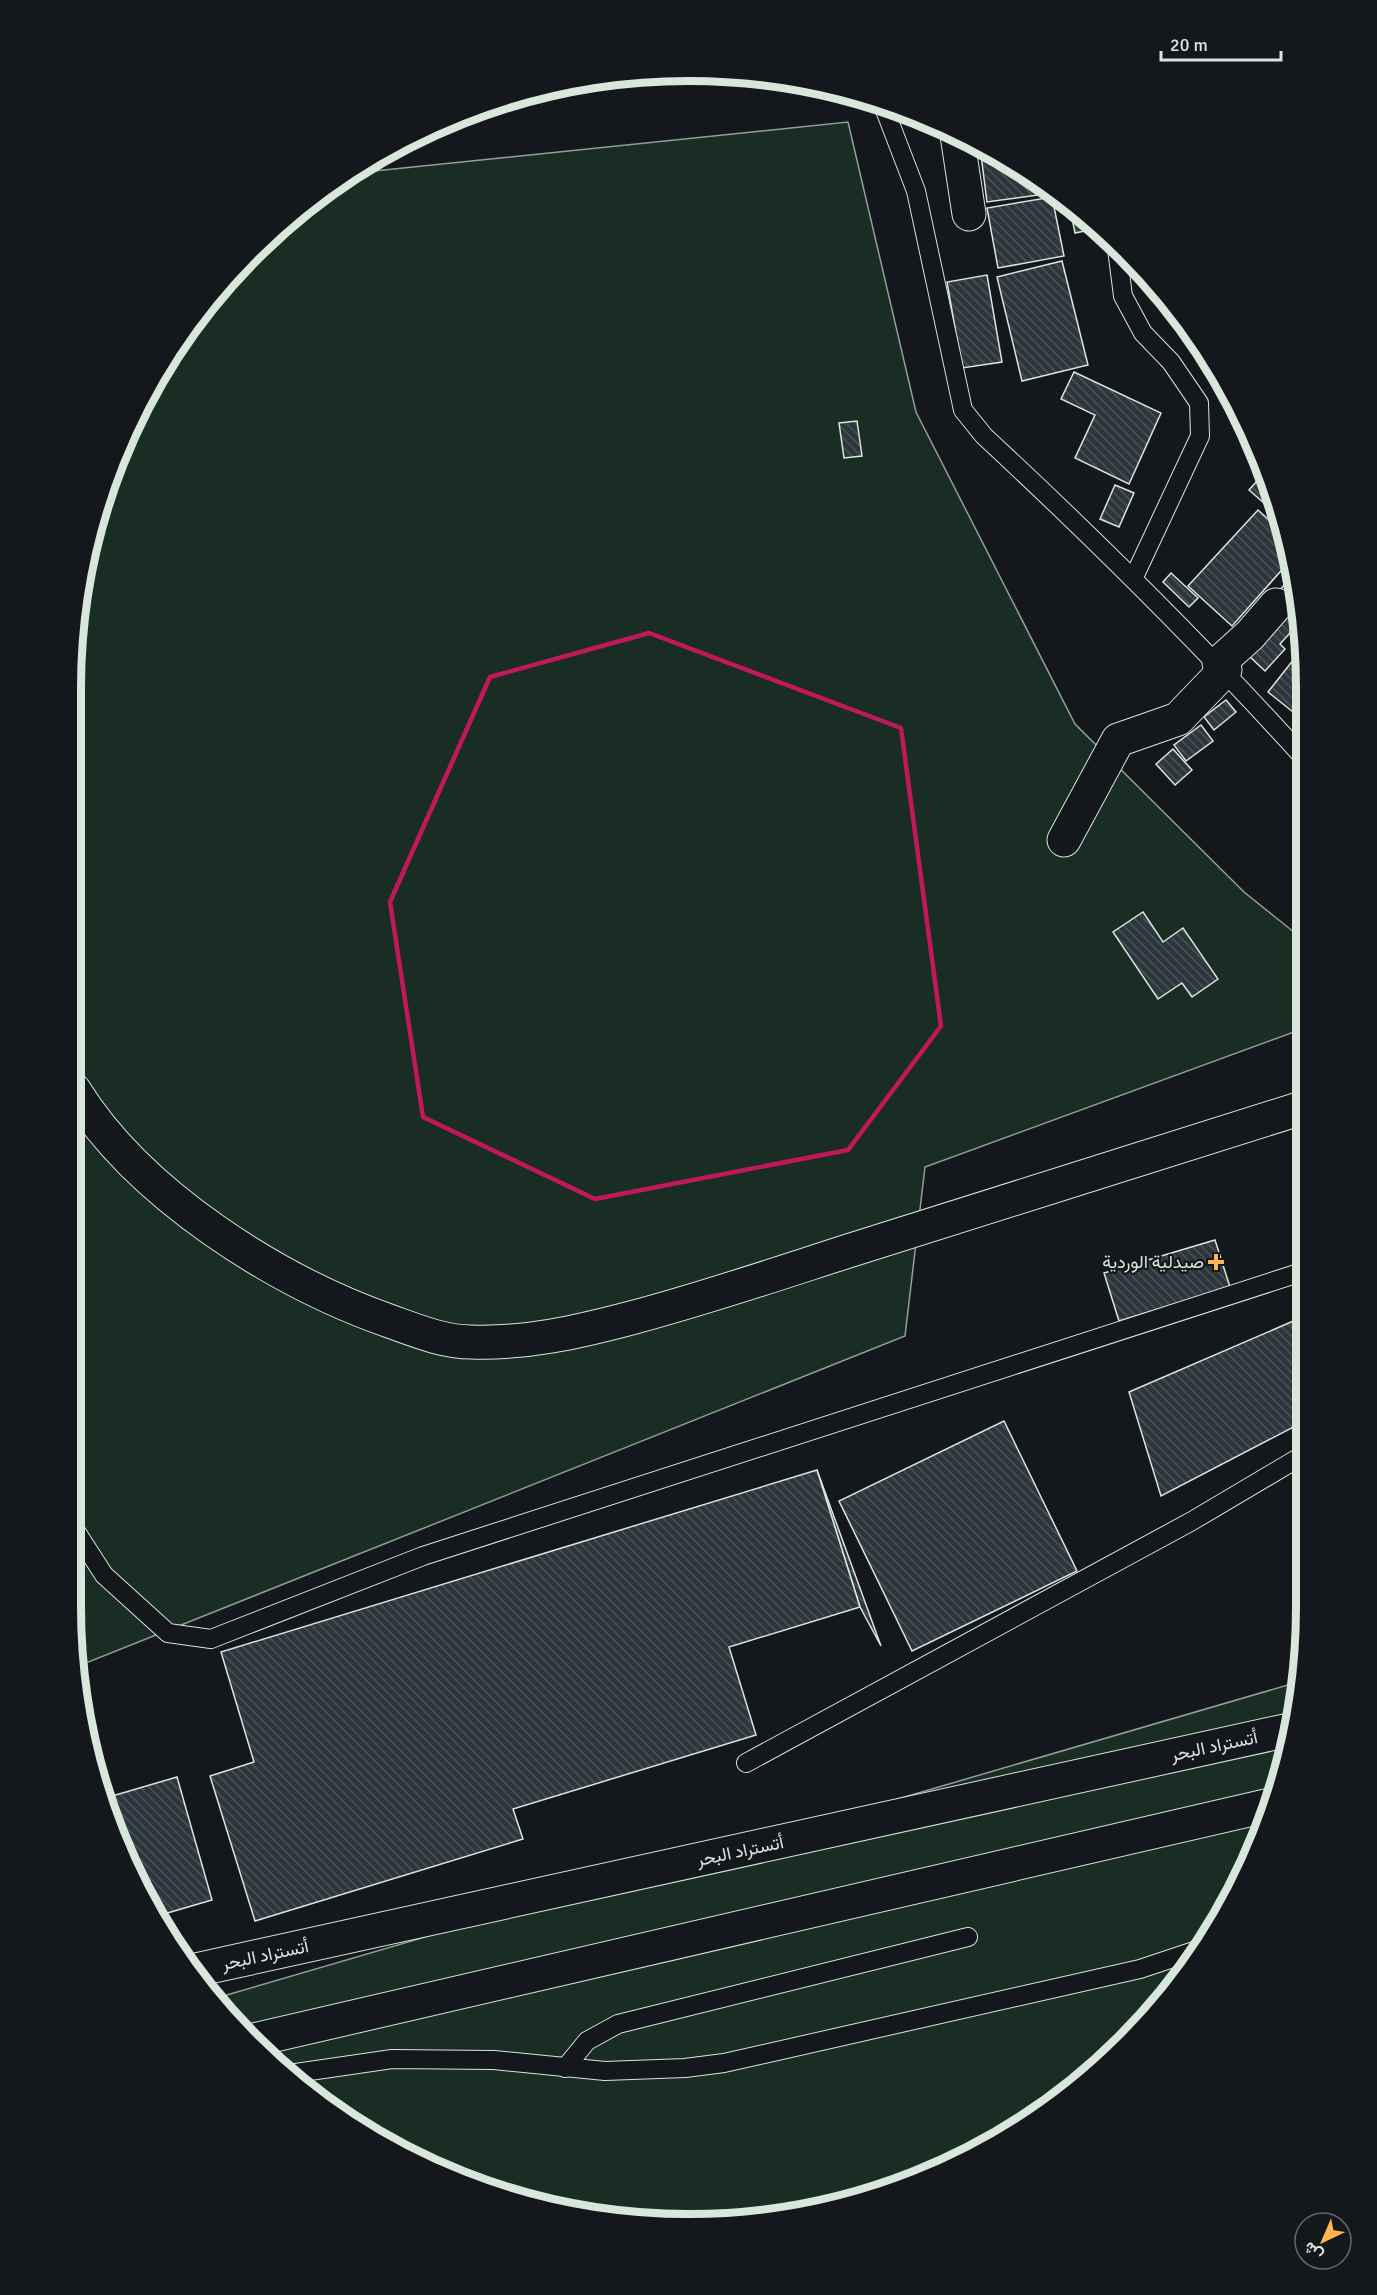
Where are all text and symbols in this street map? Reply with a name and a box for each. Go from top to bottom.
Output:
scale bar [1161,24,1281,62]
text: 20 m [1170,34,1208,56]
place label: صيدلية الوردية [1102,1251,1204,1273]
marker: صيدلية الوردية [1209,1255,1223,1269]
street label: أتستراد البحر [1167,1726,1260,1766]
street label: أتستراد البحر [693,1831,786,1871]
street label: أتستراد البحر [218,1935,311,1975]
north arrow [1293,2211,1353,2271]
text: ش [1299,2237,1327,2265]

